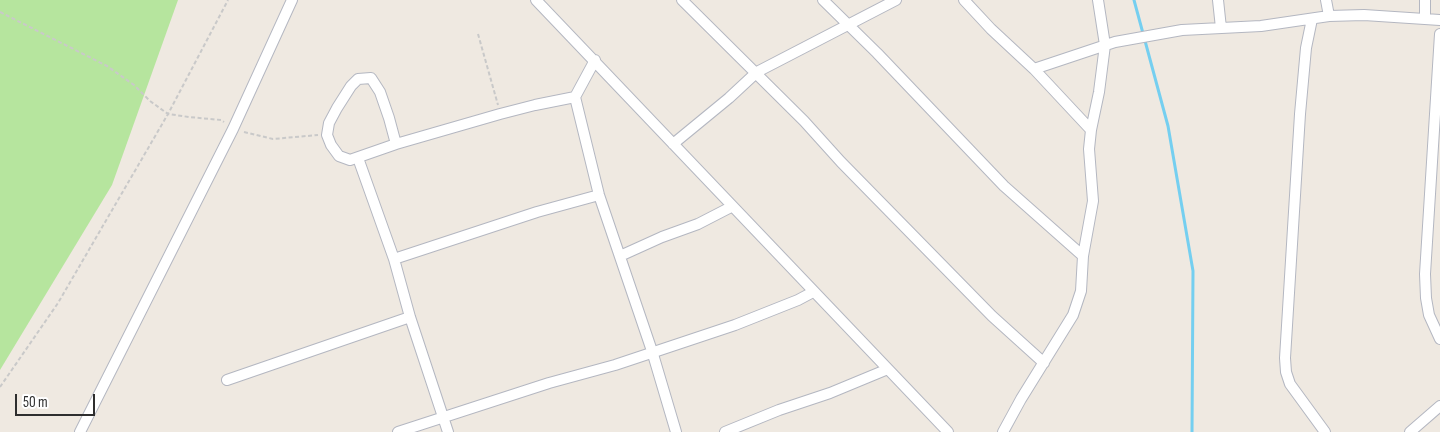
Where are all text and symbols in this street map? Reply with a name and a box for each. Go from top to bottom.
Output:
scale bar [18,384,98,416]
text: 50 m [23,393,48,412]

